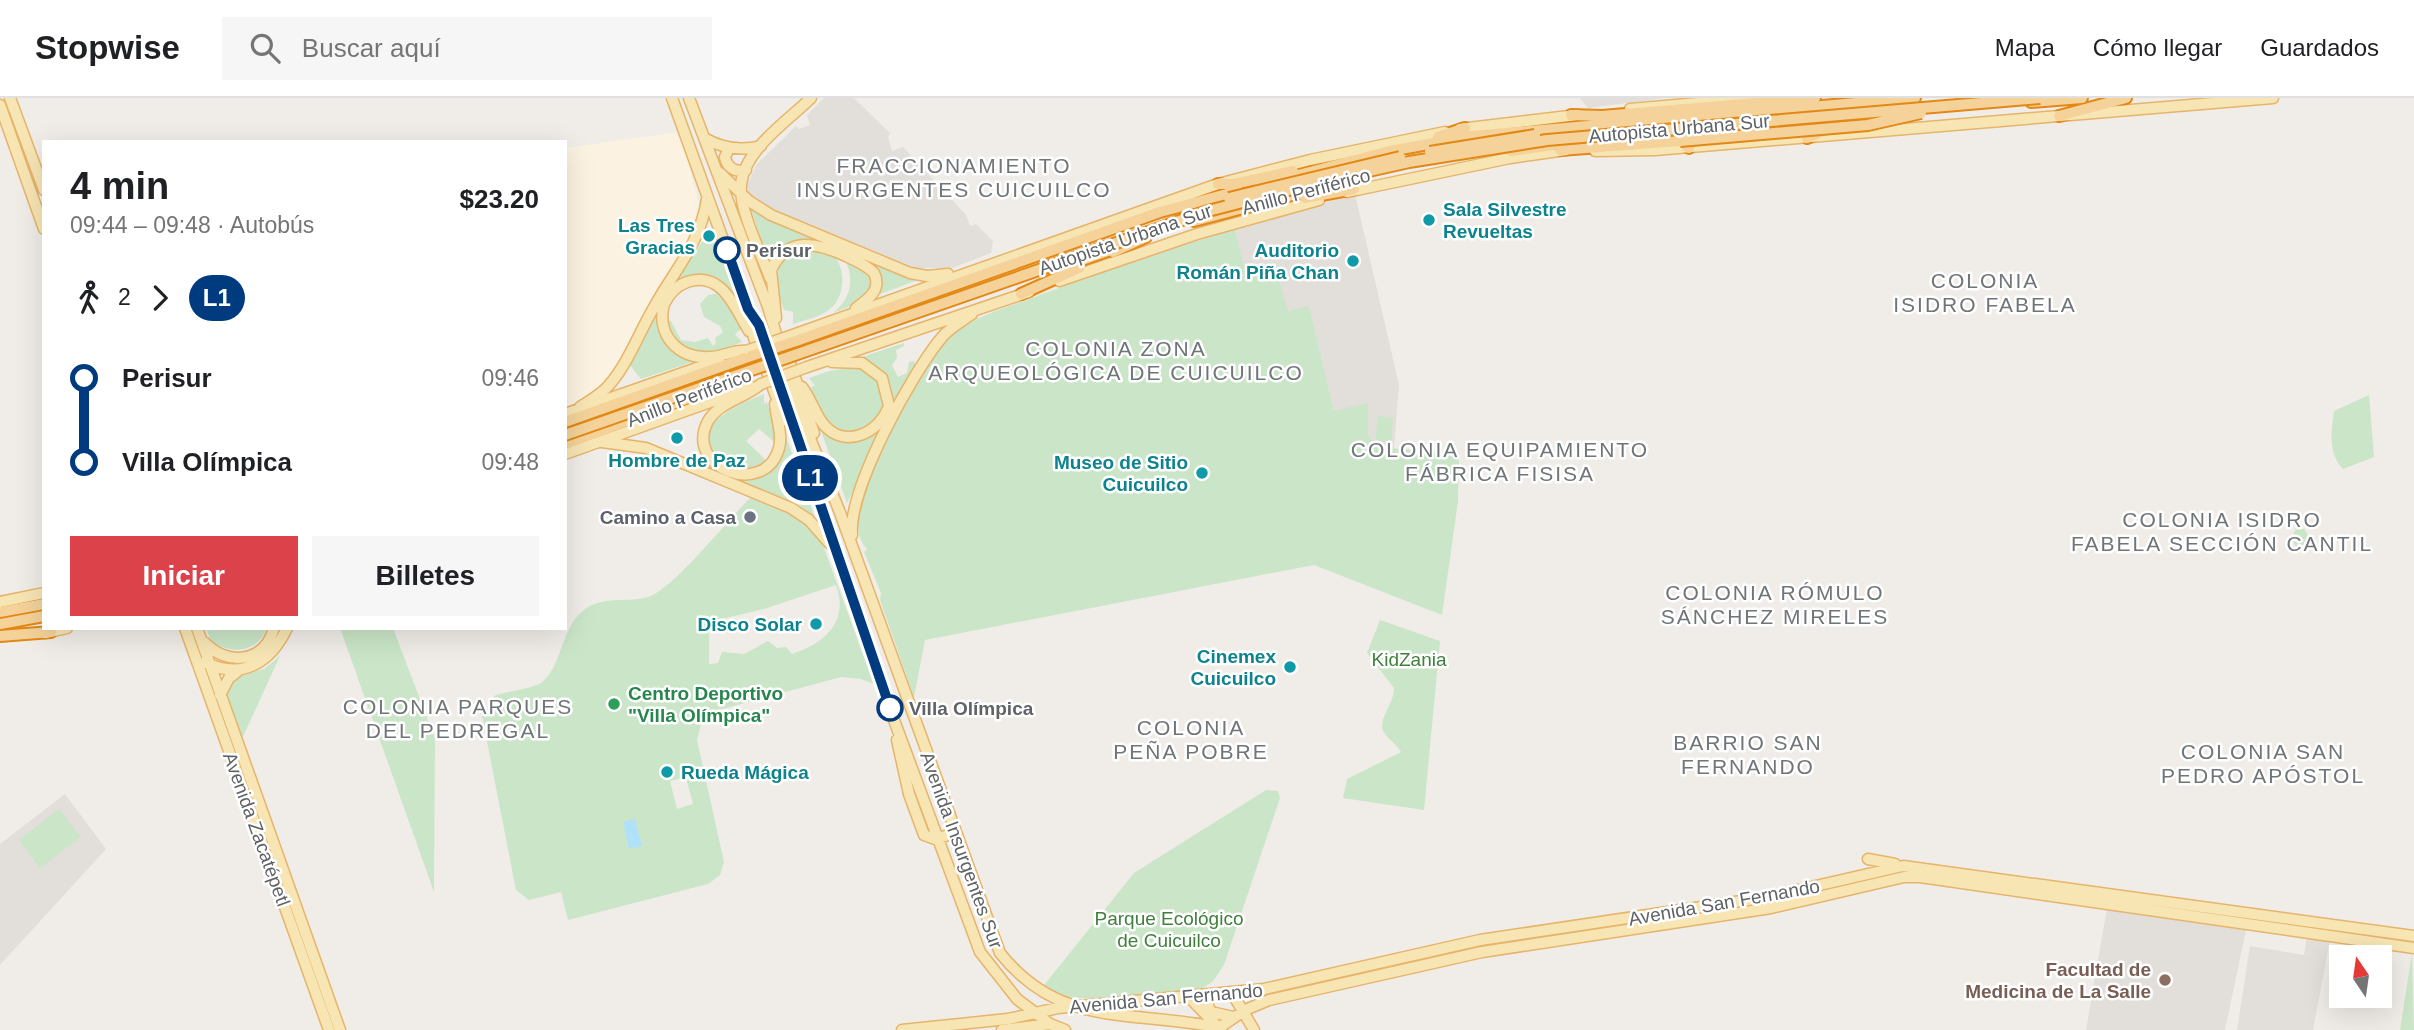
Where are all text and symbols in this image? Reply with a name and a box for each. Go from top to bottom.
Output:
search box [222,17,712,80]
text: Stopwise [35,29,180,66]
icon: search [246,29,284,67]
text: Buscar aquí [302,33,441,63]
text: Mapa [1995,34,2055,61]
text: Cómo llegar [2093,34,2222,61]
text: Guardados [2260,34,2379,61]
street label: Autopista Urbana Sur [1588,110,1771,147]
district label: FRACCIONAMIENTO INSURGENTES CUICUILCO [796,154,1112,201]
street label: Anillo Periférico [1240,164,1373,219]
text: 4 min [70,165,169,207]
text: $23.20 [459,184,539,214]
place label: Sala Silvestre Revueltas [1443,199,1567,242]
street label: Autopista Urbana Sur [1036,200,1215,279]
text: 09:44 – 09:48 · Autobús [70,212,314,238]
marker: Sala Silvestre Revueltas [1421,212,1437,228]
place label: Las Tres Gracias [618,215,695,258]
marker: Las Tres Gracias [701,228,717,244]
marker: Perisur [714,237,740,263]
place label: Perisur [746,240,812,261]
place label: Auditorio Román Piña Chan [1176,240,1339,283]
marker: Auditorio Román Piña Chan [1345,253,1361,269]
district label: COLONIA ISIDRO FABELA [1893,269,2077,316]
icon: walk [70,279,108,317]
icon: forward [141,279,179,317]
text: 2 [118,284,131,310]
text: L1 [203,284,231,311]
district label: COLONIA ZONA ARQUEOLÓGICA DE CUICUILCO [928,337,1304,384]
text: Perisur [122,363,212,393]
street label: Anillo Periférico [624,364,755,431]
text: 09:46 [481,365,539,391]
marker: Hombre de Paz [669,430,685,446]
district label: COLONIA EQUIPAMIENTO FÁBRICA FISISA [1351,438,1649,485]
text: Villa Olímpica [122,447,292,477]
text: 09:48 [481,449,539,475]
place label: Hombre de Paz [608,450,746,471]
place label: Museo de Sitio Cuicuilco [1054,452,1188,495]
line badge: L1 [778,455,842,501]
text: L1 [796,464,824,491]
marker: Museo de Sitio Cuicuilco [1194,465,1210,481]
place label: Camino a Casa [600,507,736,528]
district label: COLONIA ISIDRO FABELA SECCIÓN CANTIL [2071,508,2373,555]
marker: Camino a Casa [742,509,758,525]
button: Iniciar [70,536,298,616]
button: Billetes [312,536,539,616]
district label: COLONIA RÓMULO SÁNCHEZ MIRELES [1661,581,1889,628]
place label: Disco Solar [697,614,803,635]
marker: Disco Solar [808,616,824,632]
place label: Cinemex Cuicuilco [1190,646,1276,689]
park label: KidZania [1372,649,1447,670]
marker: Cinemex Cuicuilco [1282,659,1298,675]
place label: Centro Deportivo "Villa Olímpica" [628,683,783,726]
district label: COLONIA PARQUES DEL PEDREGAL [343,695,573,742]
marker: Villa Olímpica [877,695,903,721]
marker: Centro Deportivo "Villa Olímpica" [606,696,622,712]
place label: Villa Olímpica [909,698,1034,719]
district label: COLONIA PEÑA POBRE [1113,716,1269,763]
district label: BARRIO SAN FERNANDO [1673,731,1823,778]
district label: COLONIA SAN PEDRO APÓSTOL [2161,740,2365,787]
street label: Avenida Zacatépetl [219,749,294,909]
street label: Avenida Insurgentes Sur [916,749,1007,952]
place label: Rueda Mágica [681,762,809,783]
marker: Rueda Mágica [659,764,675,780]
street label: Avenida San Fernando [1627,875,1821,930]
park label: Parque Ecológico de Cuicuilco [1095,908,1243,951]
north arrow [2329,945,2392,1008]
map controls [2329,945,2392,1008]
place label: Facultad de Medicina de La Salle [1965,959,2151,1002]
marker: Facultad de Medicina de La Salle [2157,972,2173,988]
street label: Avenida San Fernando [1068,980,1264,1017]

